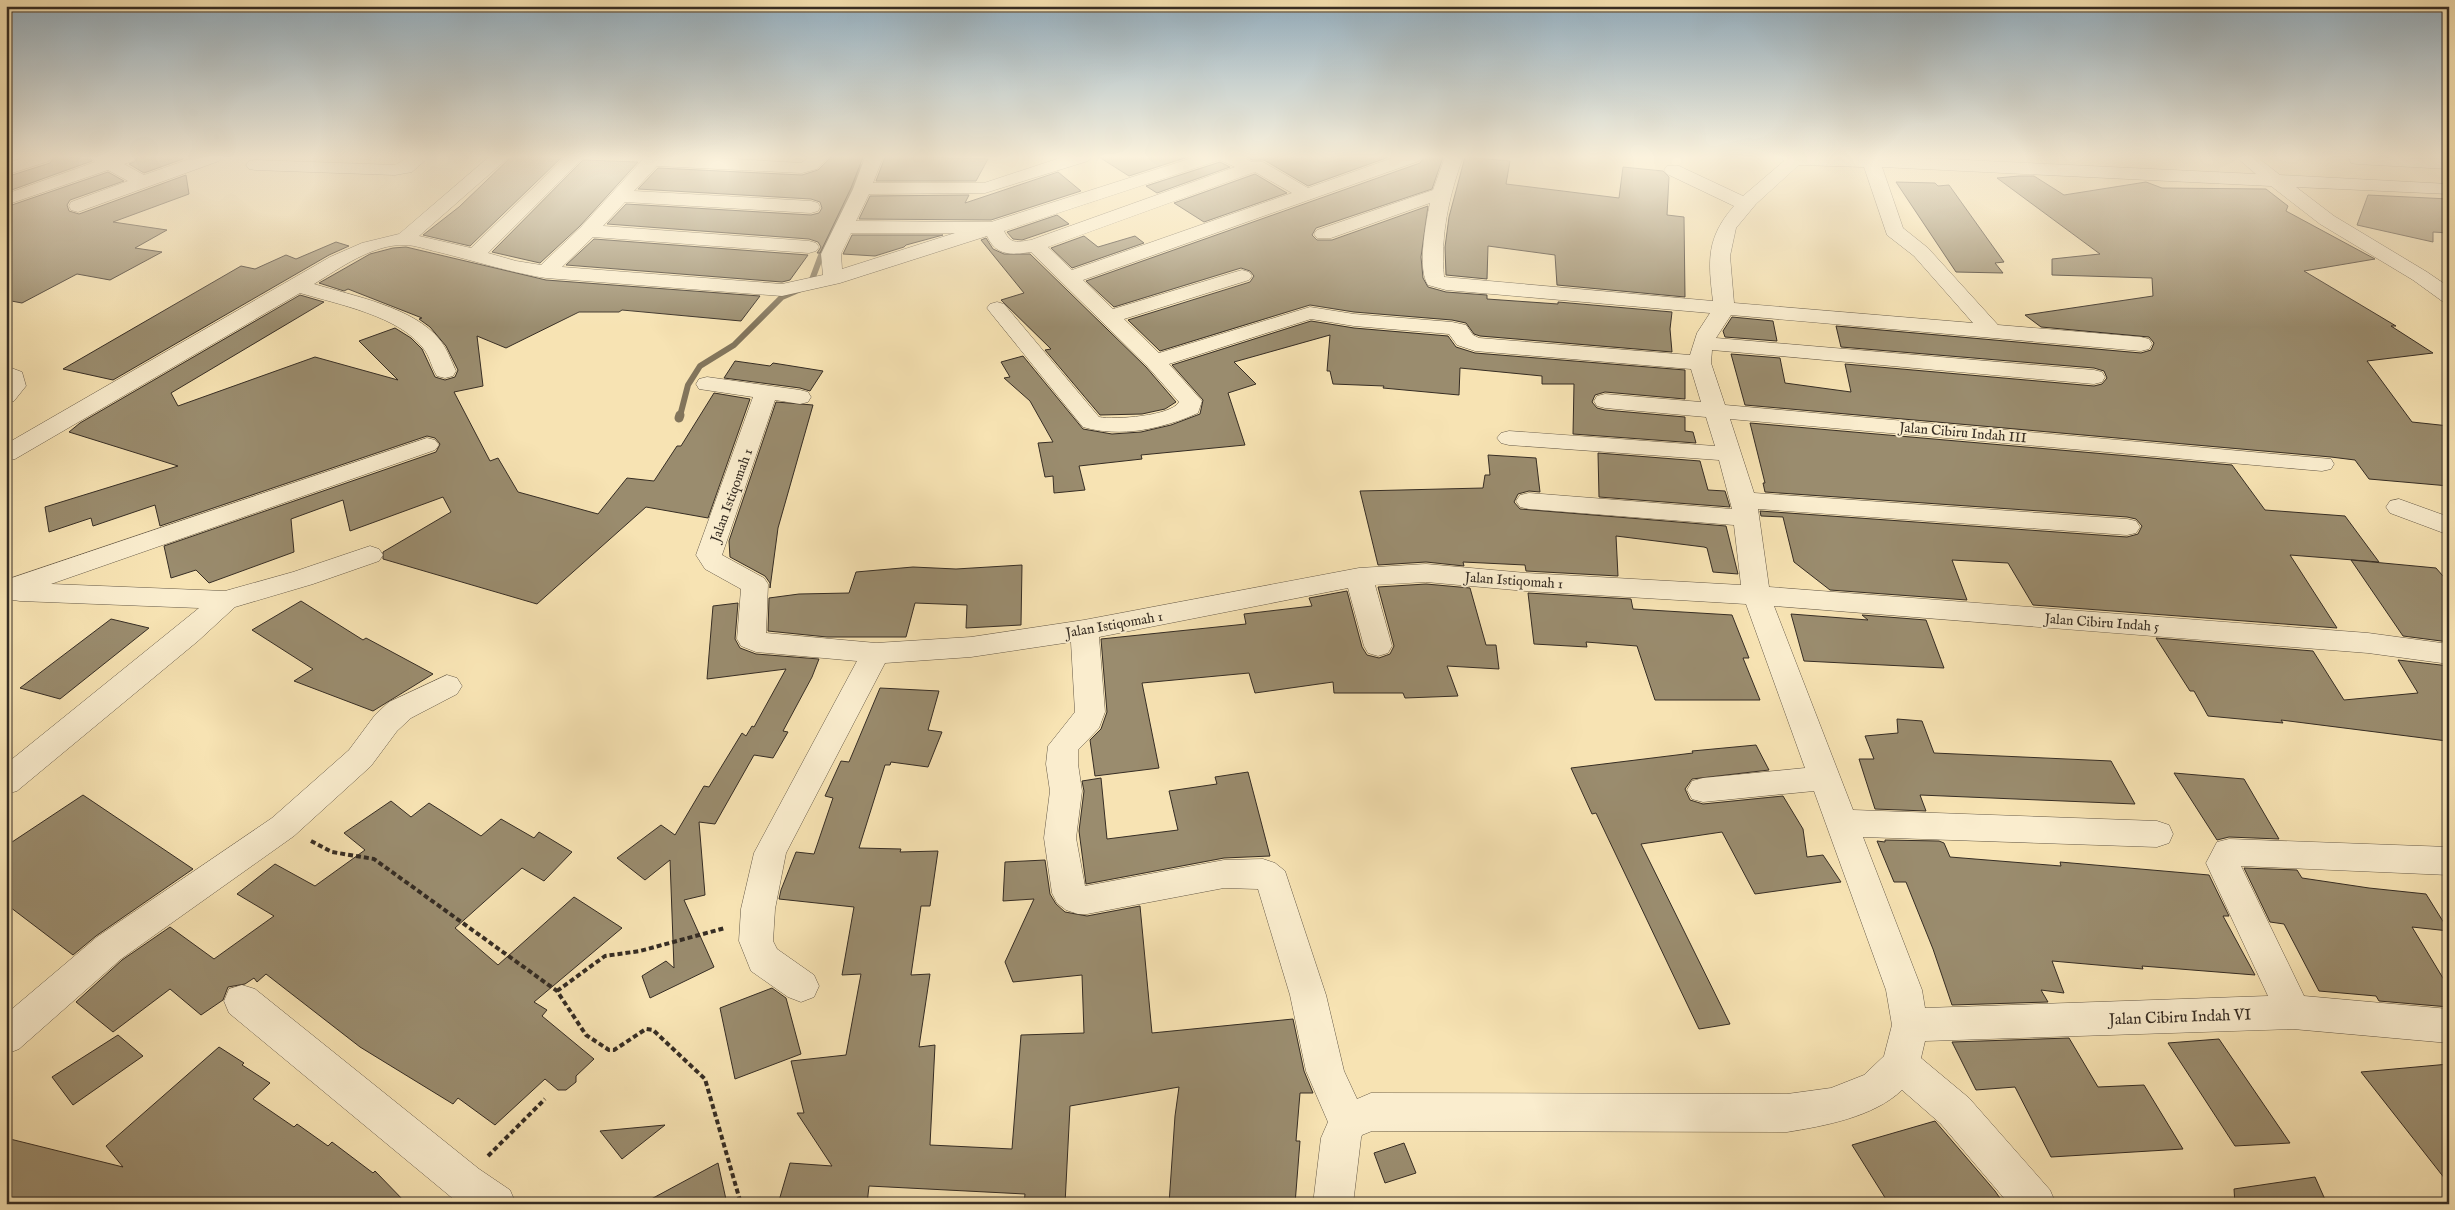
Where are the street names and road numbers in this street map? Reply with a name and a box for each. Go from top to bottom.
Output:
street label: Jalan Cibiru Indah III [1897,418,2027,448]
street label: Jalan Istiqomah 1 [706,446,757,547]
street label: Jalan Istiqomah 1 [1462,568,1564,593]
street label: Jalan Istiqomah 1 [1062,608,1164,643]
street label: Jalan Cibiru Indah 5 [2042,610,2160,636]
street label: Jalan Cibiru Indah VI [2106,1006,2252,1031]

